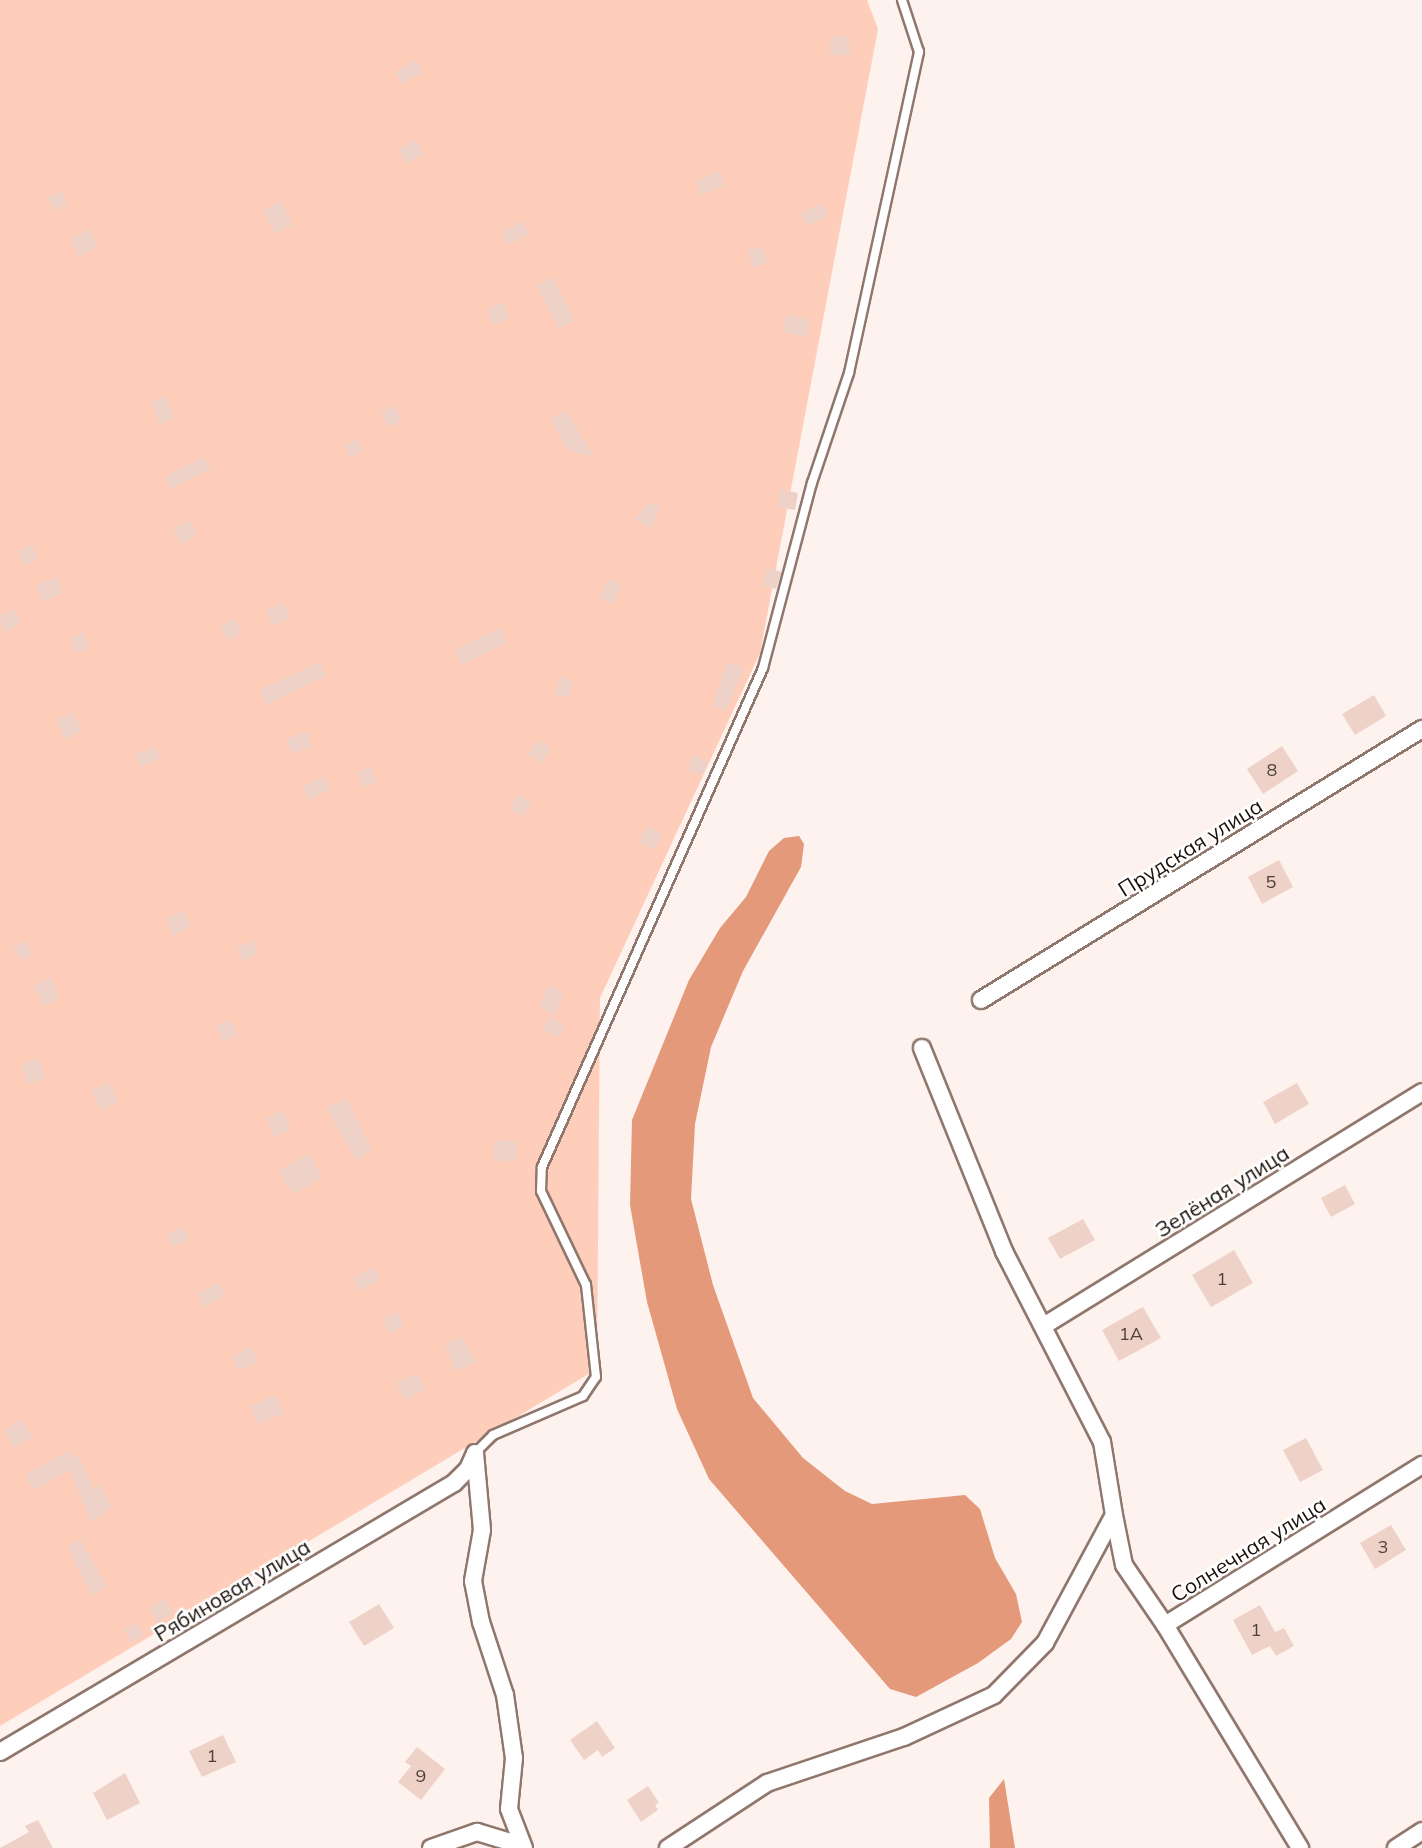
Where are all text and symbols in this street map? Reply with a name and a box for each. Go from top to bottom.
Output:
house number: 8 [1267,759,1277,781]
street label: Прудская улица [1113,792,1267,902]
house number: 5 [1266,871,1276,893]
street label: Зелёная улица [1150,1140,1294,1242]
house number: 1 [1217,1268,1227,1290]
house number: 1А [1119,1323,1143,1345]
street label: Солнечная улица [1166,1491,1330,1607]
street label: Рябиновая улица [149,1534,315,1646]
house number: 3 [1378,1536,1388,1558]
house number: 1 [1251,1619,1261,1641]
house number: 1 [207,1745,217,1767]
house number: 9 [416,1765,426,1787]

